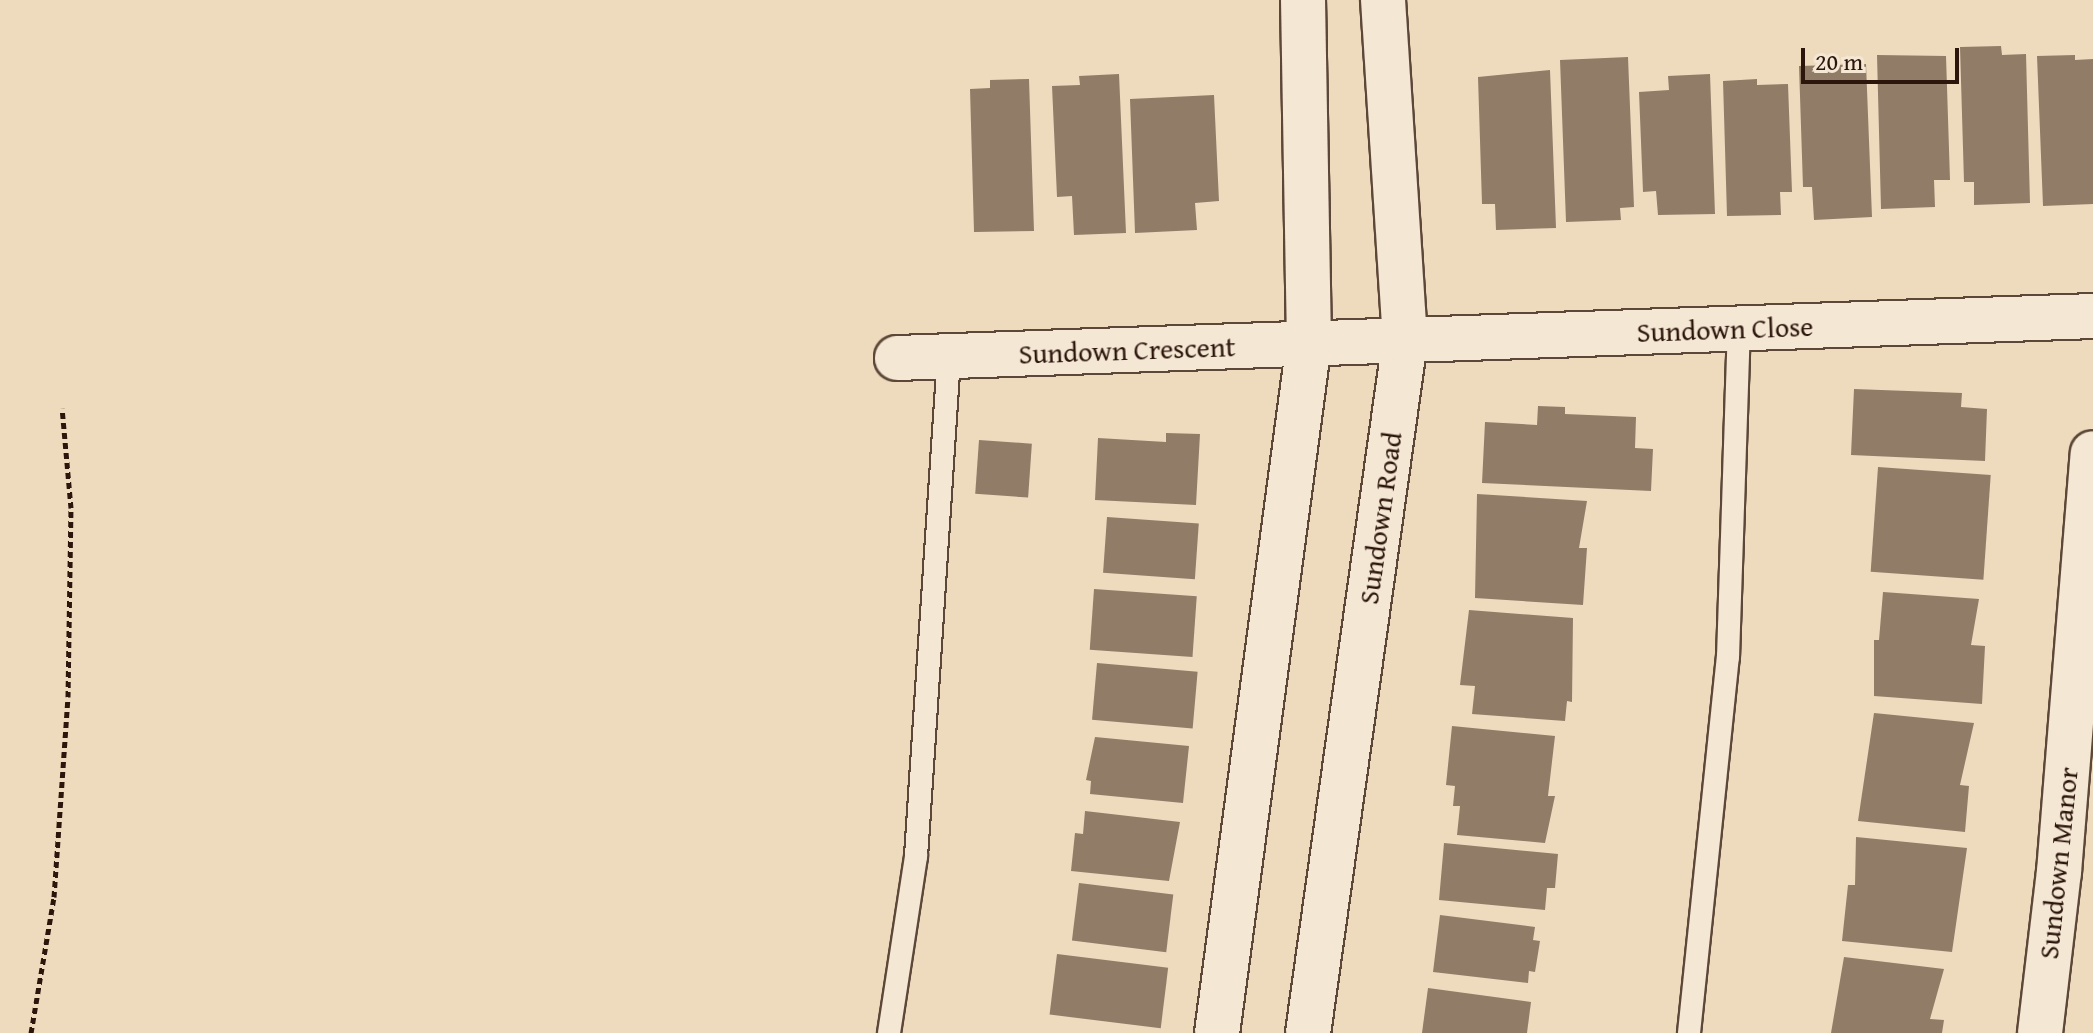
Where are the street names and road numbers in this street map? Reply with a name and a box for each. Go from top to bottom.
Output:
street label: Sundown Close [1636,309,1814,349]
street label: Sundown Crescent [1018,329,1236,371]
street label: Sundown Road [1351,430,1409,606]
street label: Sundown Manor [2031,765,2085,961]

